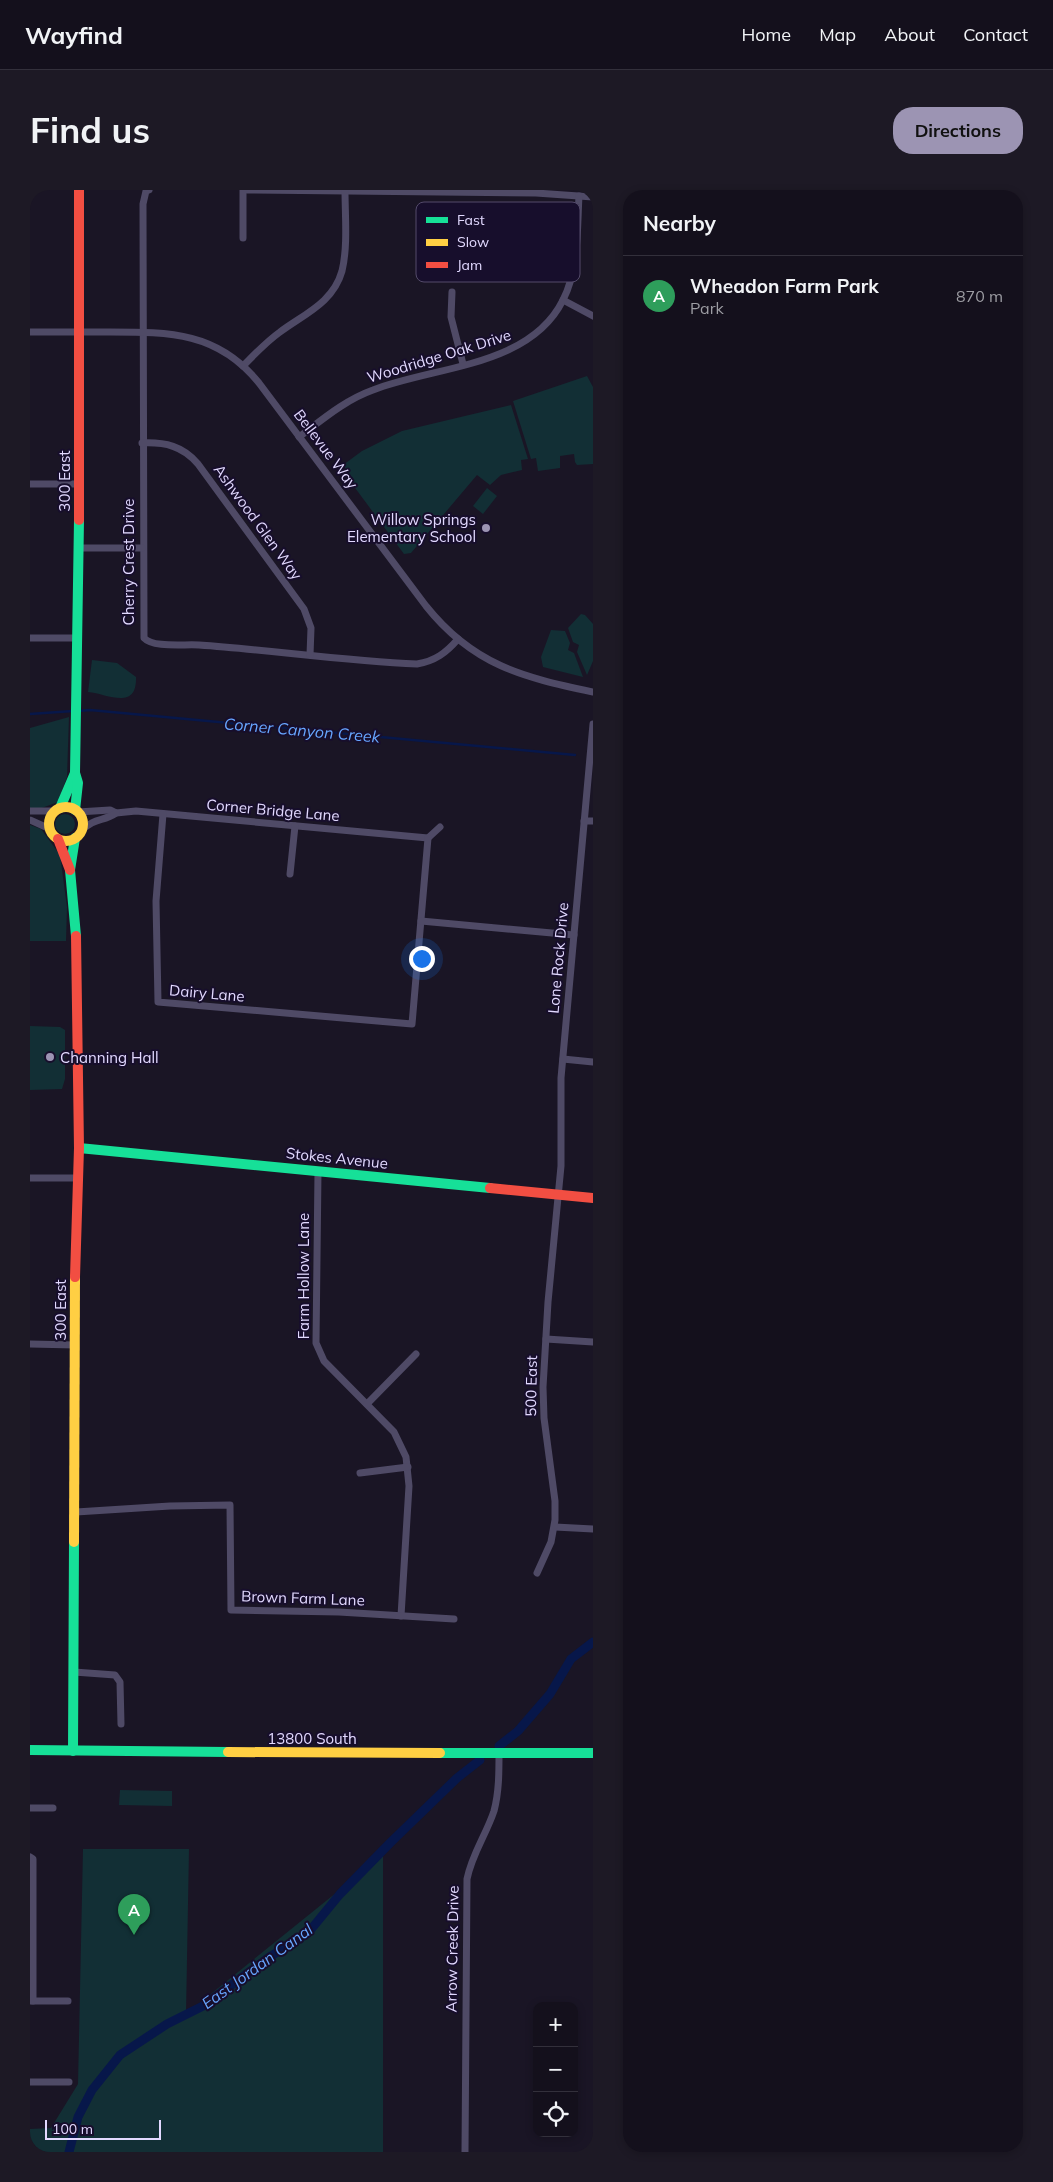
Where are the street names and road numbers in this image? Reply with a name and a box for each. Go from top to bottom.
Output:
street label: Woodridge Oak Drive [365,325,513,387]
street label: Bellevue Way [290,405,362,493]
street label: 300 East [55,450,74,512]
street label: Ashwood Glen Way [210,461,306,583]
street label: Cherry Crest Drive [119,499,138,625]
street label: Corner Bridge Lane [206,795,340,825]
street label: Lone Rock Drive [544,902,572,1014]
street label: Dairy Lane [168,980,246,1006]
street label: Stokes Avenue [285,1143,389,1173]
street label: Farm Hollow Lane [294,1213,313,1339]
street label: 300 East [51,1279,70,1341]
street label: 500 East [521,1355,541,1417]
street label: Brown Farm Lane [241,1586,365,1610]
street label: 13800 South [267,1729,357,1748]
street label: Arrow Creek Drive [441,1885,463,2013]

